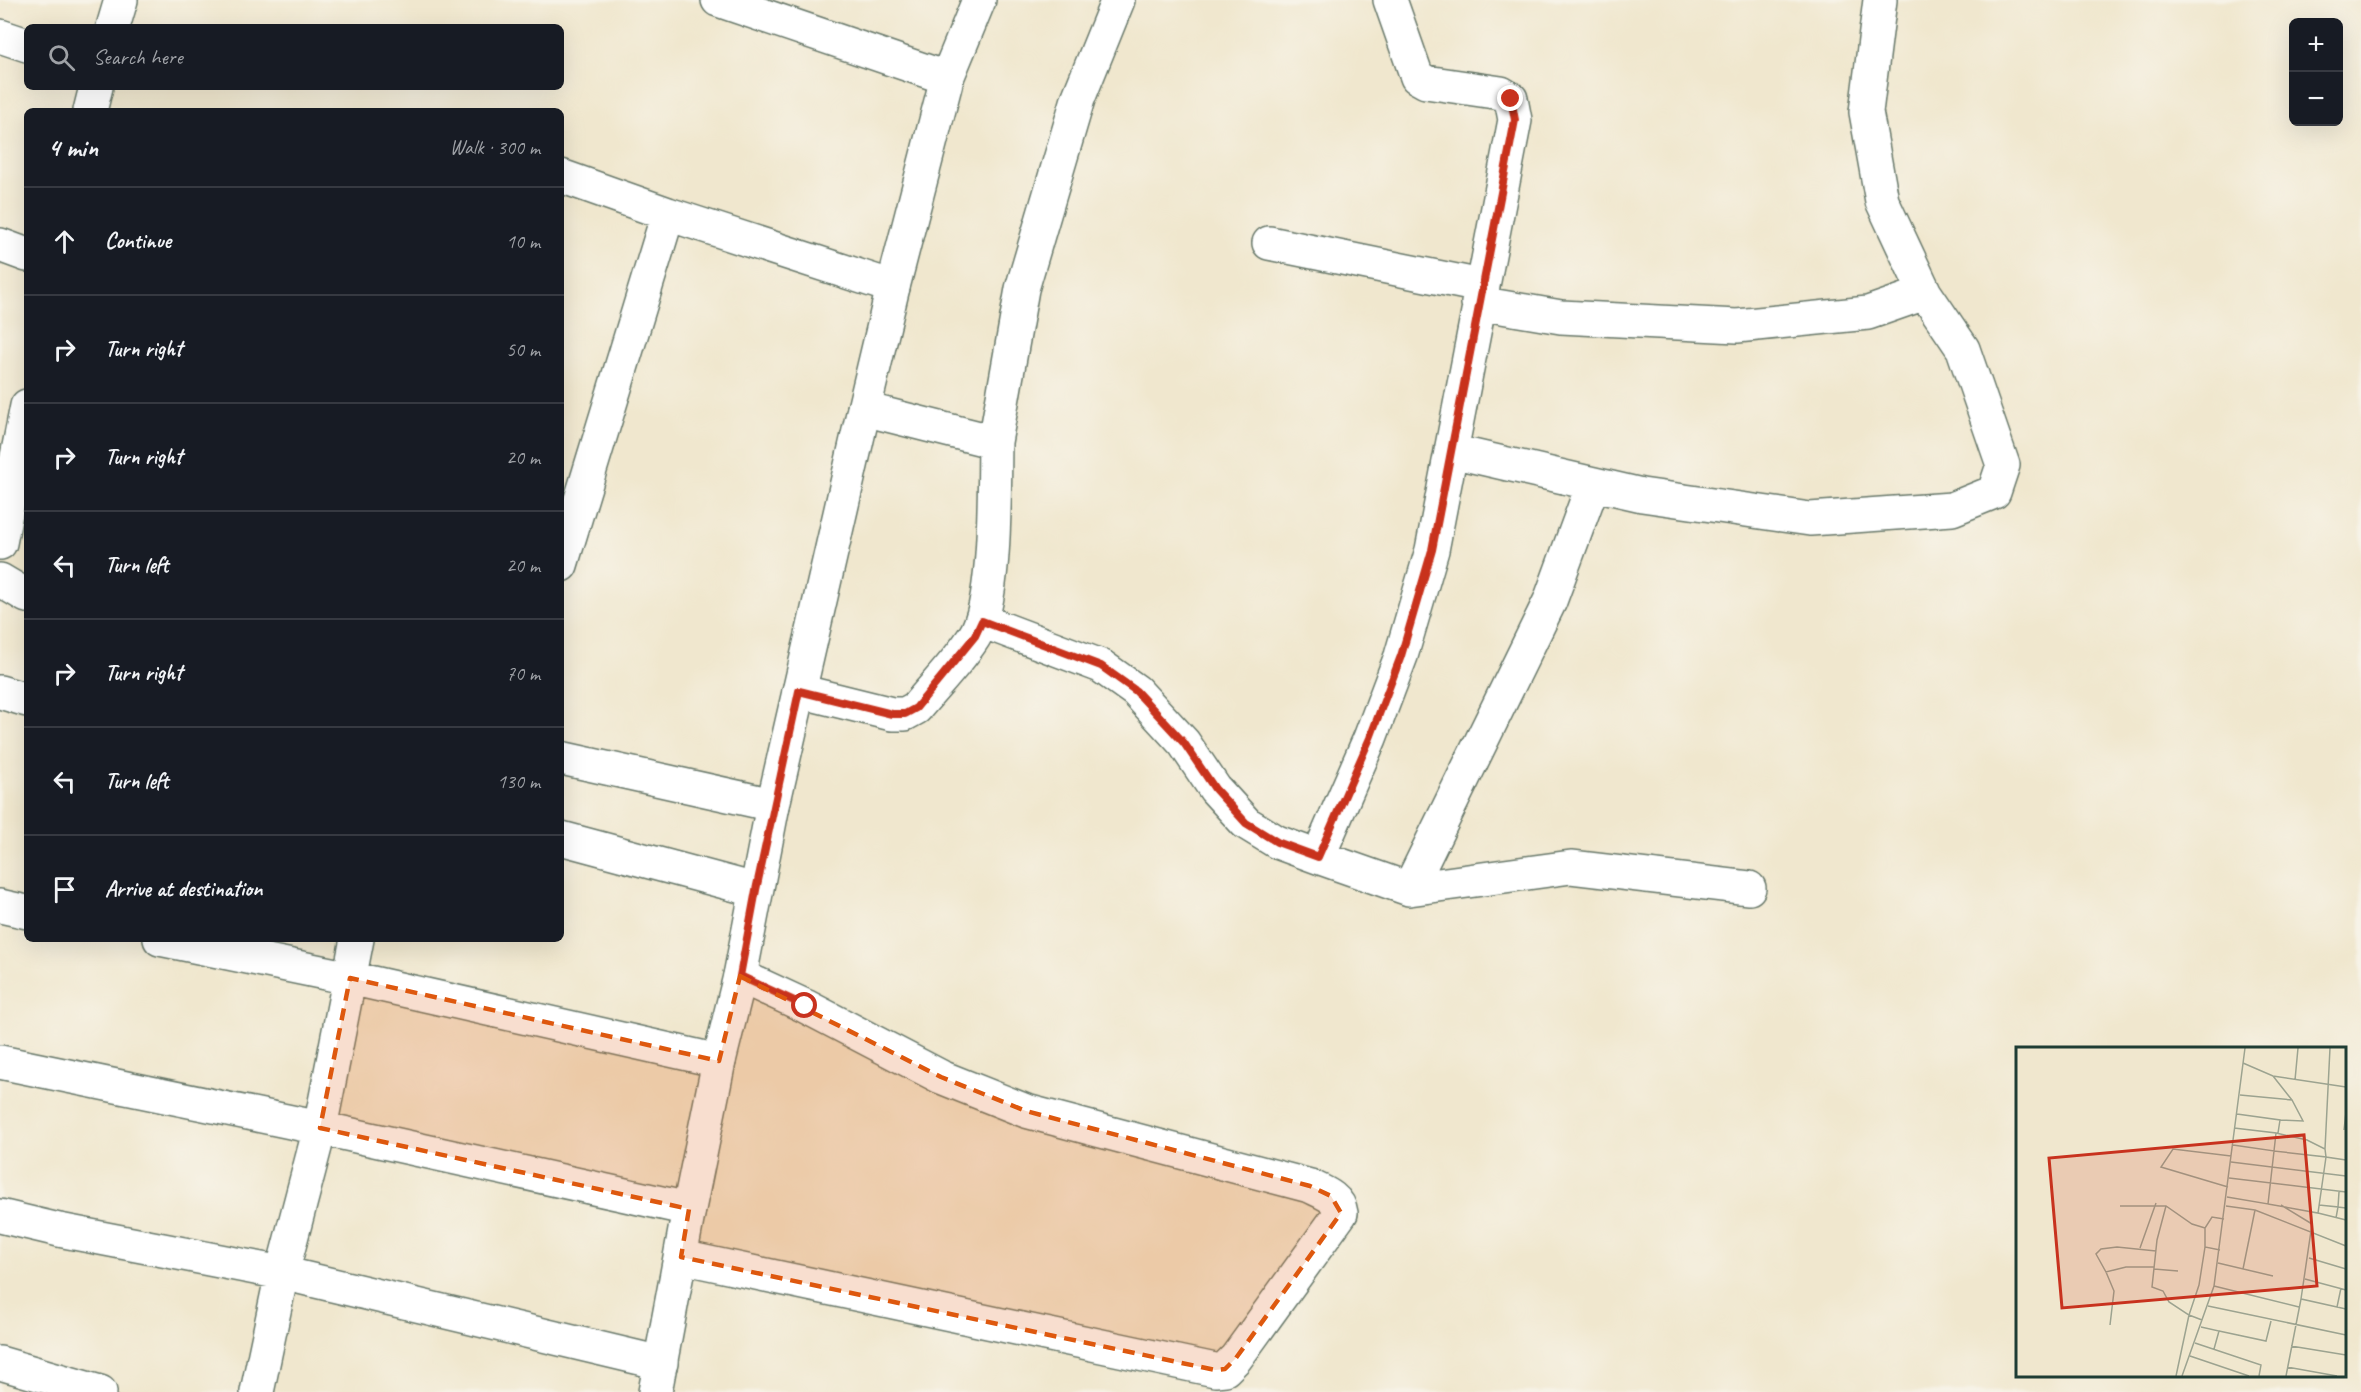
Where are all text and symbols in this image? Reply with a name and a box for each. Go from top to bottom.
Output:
map controls [2289,18,2343,126]
button: + [2289,18,2343,72]
search box [24,24,564,90]
icon: search [45,41,78,74]
text: Search here [93,43,183,71]
button: − [2289,72,2343,126]
route end [1497,85,1523,111]
text: 4 min [48,131,98,164]
text: Walk · 300 m [450,135,540,160]
icon: ahead [48,225,81,258]
text: Continue [105,227,171,255]
text: 10 m [506,229,540,254]
icon: right [48,333,81,366]
text: Turn right [105,335,182,363]
text: 50 m [506,337,540,362]
icon: right [48,441,81,474]
text: Turn right [105,443,182,471]
text: 20 m [506,445,540,470]
icon: left [48,549,81,582]
text: Turn left [105,551,169,579]
text: 20 m [506,553,540,578]
icon: right [48,657,81,690]
text: Turn right [105,659,182,687]
text: 70 m [506,661,540,686]
icon: left [48,765,81,798]
text: Turn left [105,767,169,795]
text: 130 m [497,769,540,794]
icon: arrive [48,873,81,906]
text: Arrive at destination [105,875,262,903]
route start [791,992,817,1018]
inset map [2016,1047,2346,1377]

